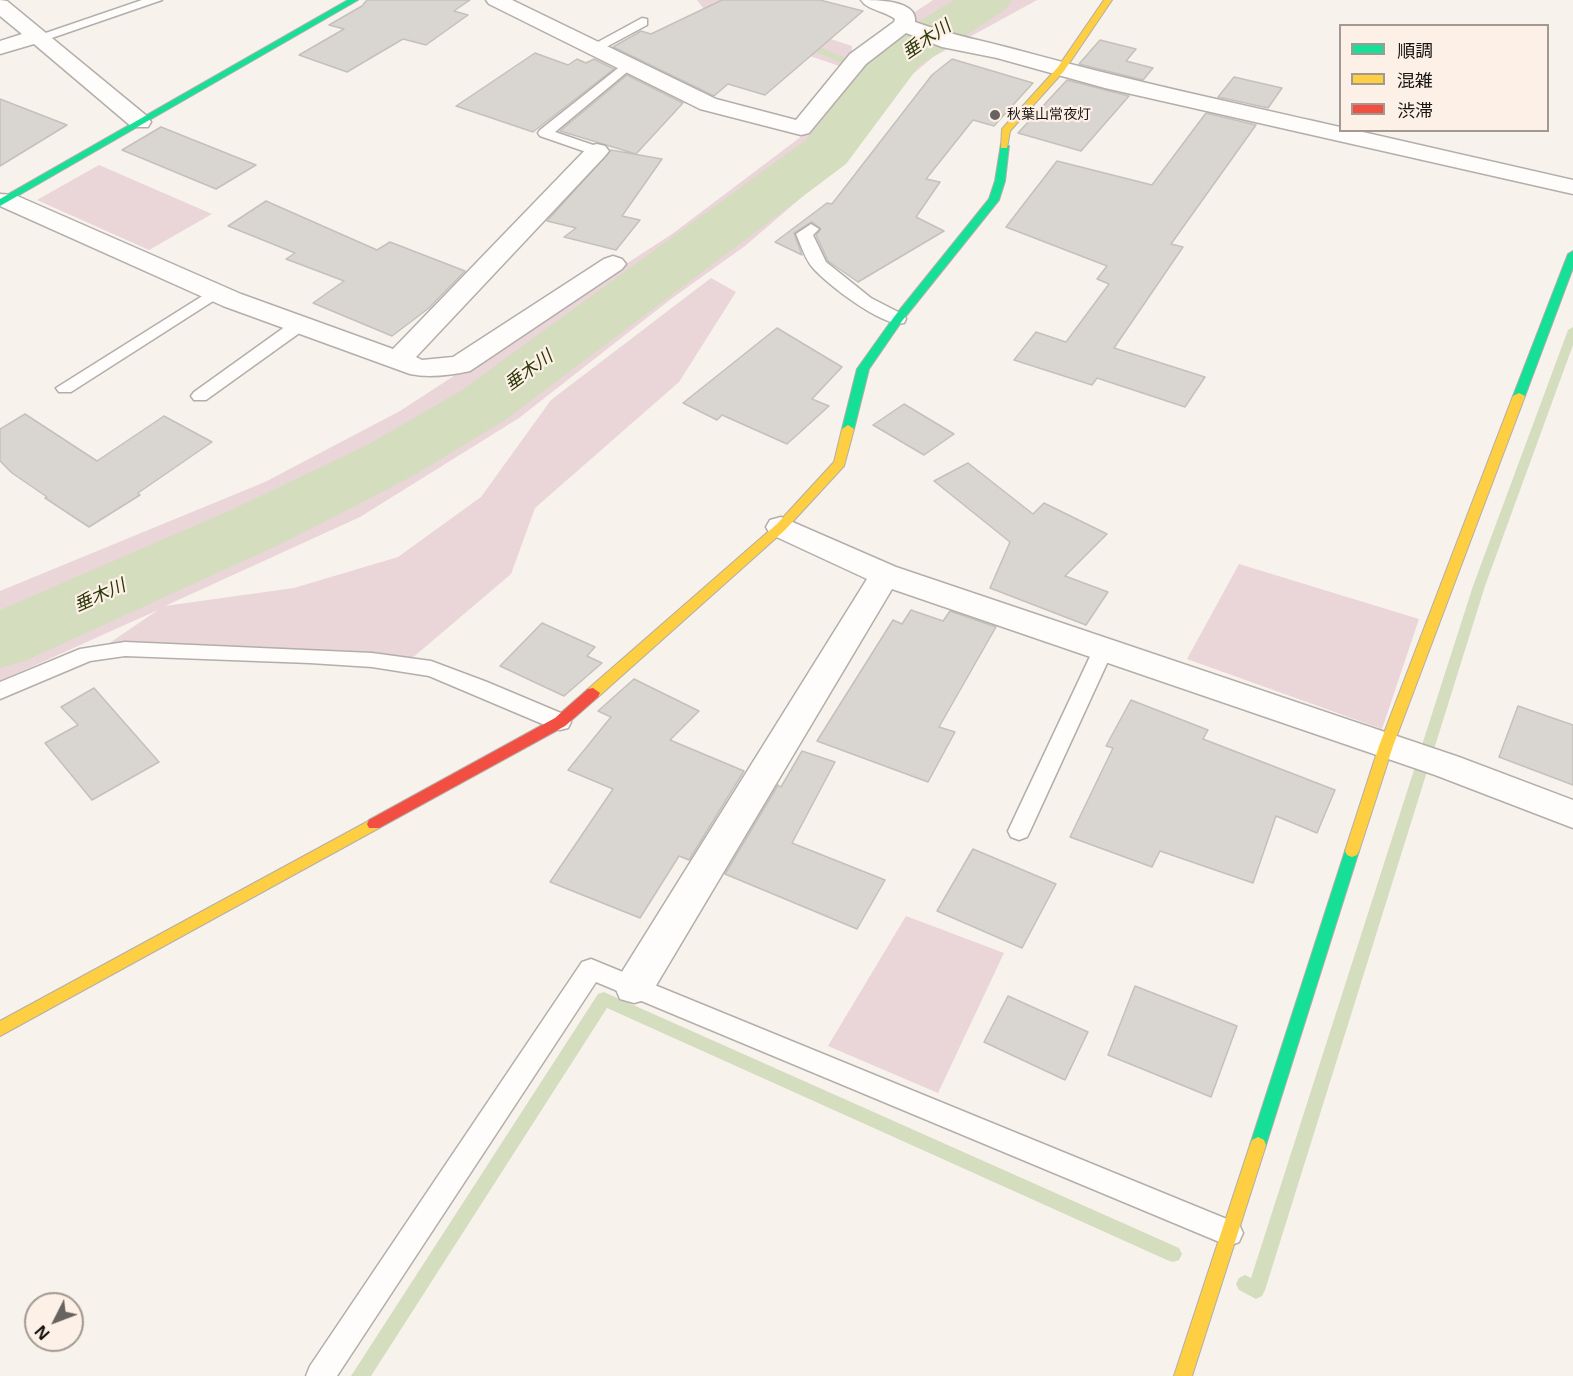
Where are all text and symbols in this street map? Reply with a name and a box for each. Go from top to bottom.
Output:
water label: 垂木川 [899,16,955,64]
legend [1339,24,1549,132]
text: 順調 [1397,38,1433,62]
text: 混雑 [1397,68,1433,92]
text: 渋滞 [1397,98,1433,122]
place label: 秋葉山常夜灯 [1007,107,1091,123]
marker: 秋葉山常夜灯 [988,108,1002,122]
water label: 垂木川 [501,346,557,396]
water label: 垂木川 [71,575,129,617]
north arrow [24,1292,84,1352]
text: N [30,1321,55,1345]

